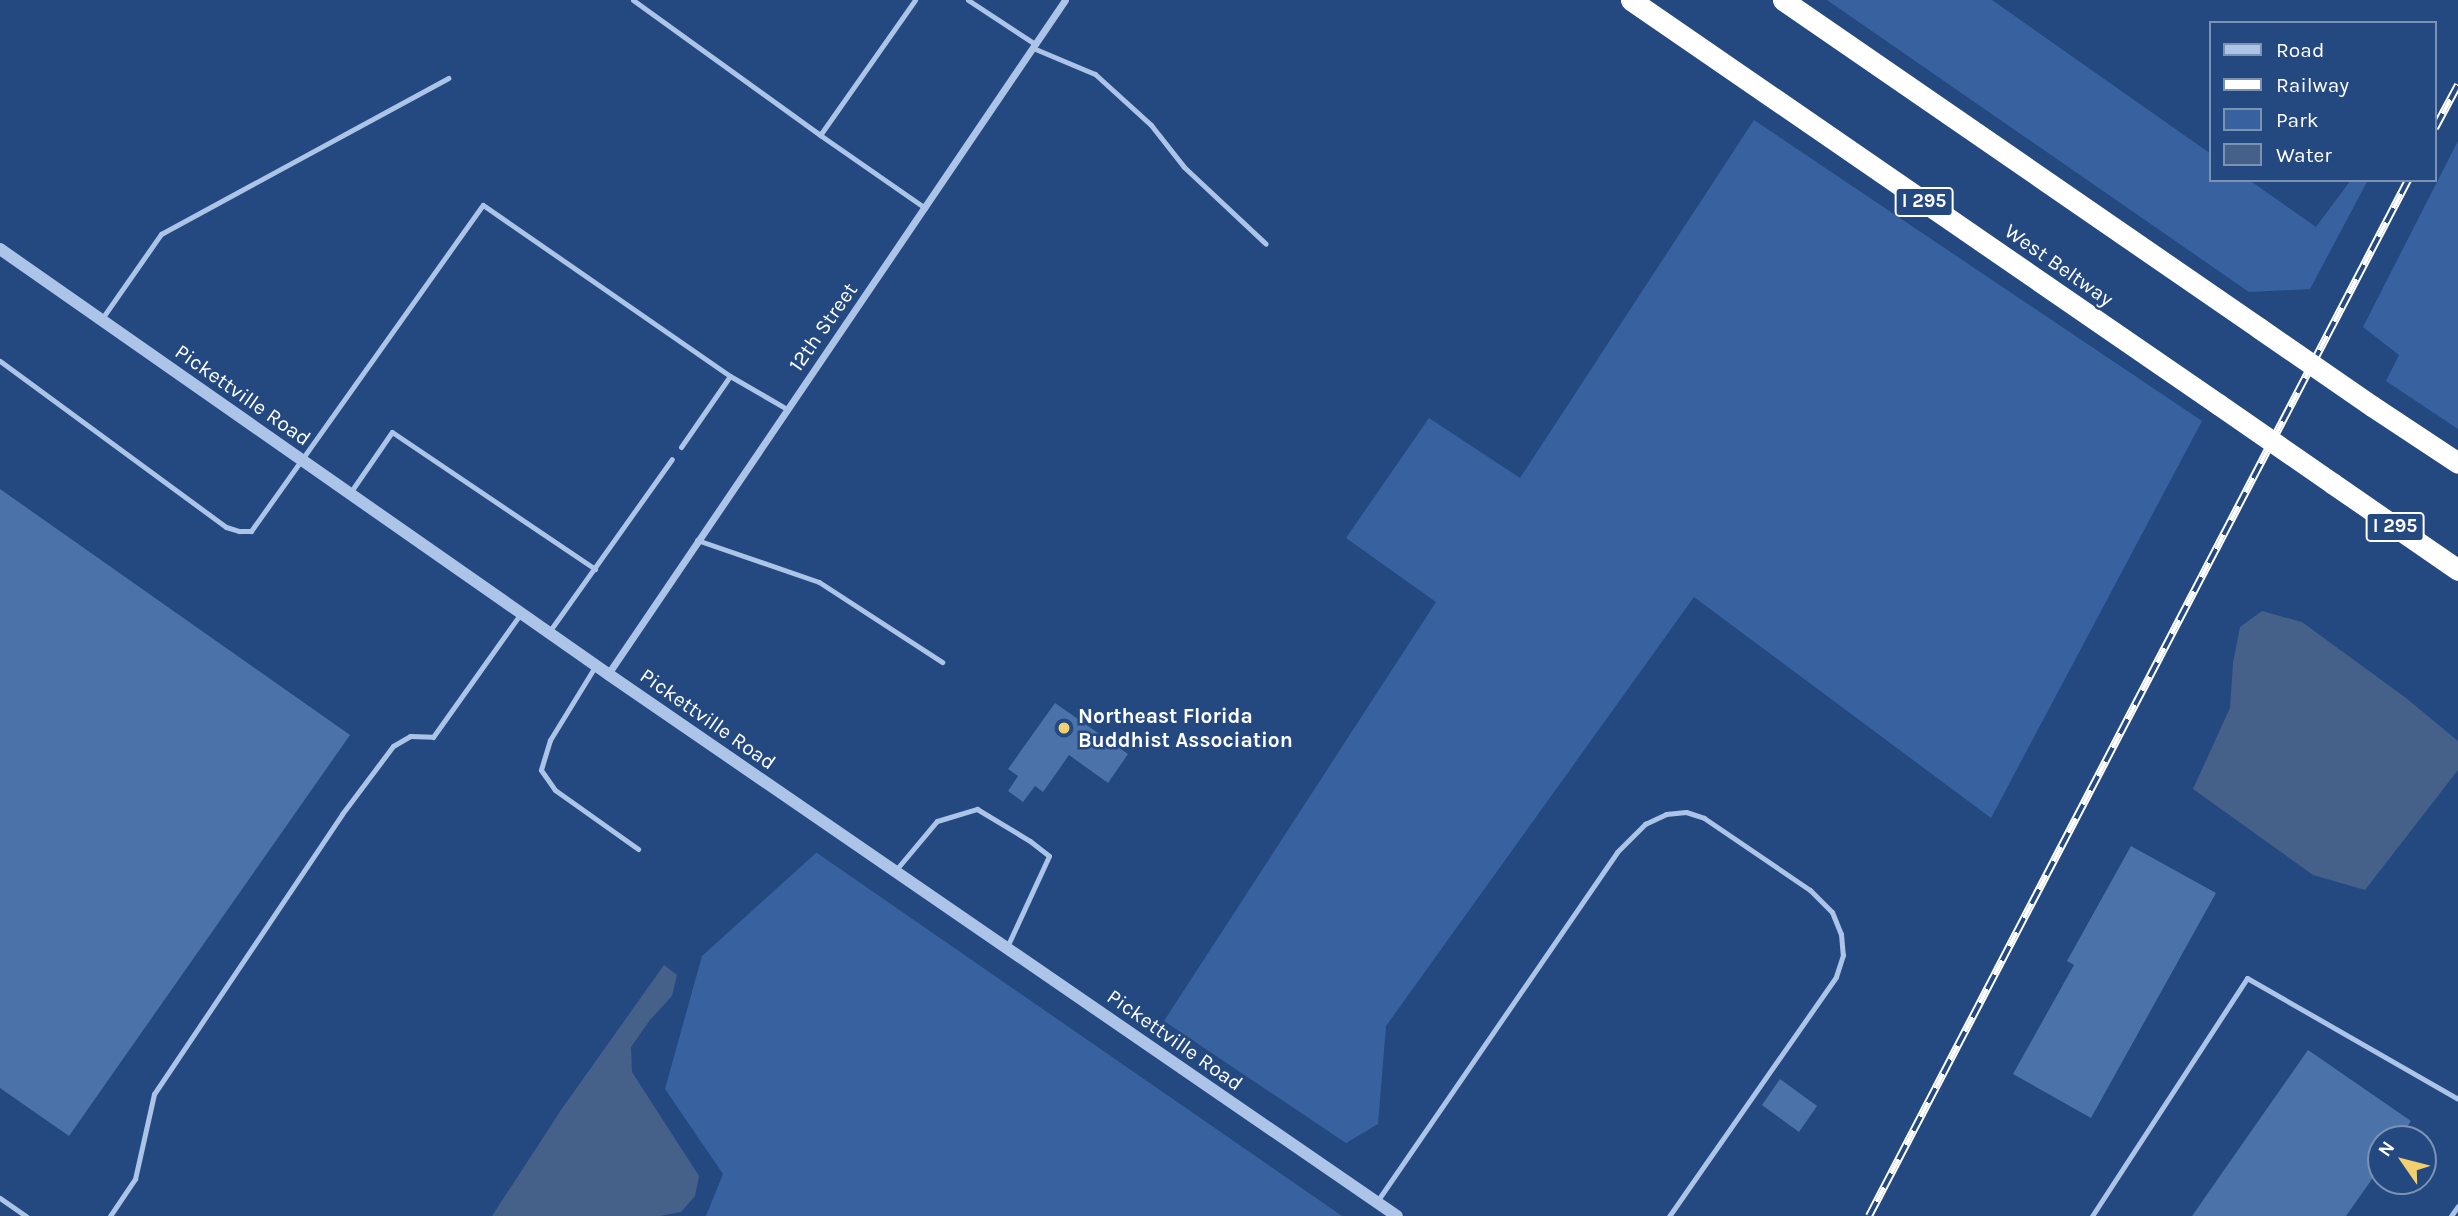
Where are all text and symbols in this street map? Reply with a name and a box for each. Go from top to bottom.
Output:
legend [2210,21,2437,182]
text: Road [2276,38,2324,62]
text: Railway [2276,73,2349,97]
text: Park [2276,108,2319,132]
text: Water [2276,143,2332,167]
road number: I 295 [1894,186,1954,218]
street label: West Beltway [2000,218,2118,312]
street label: 12th Street [783,278,863,376]
street label: Pickettville Road [170,339,316,451]
road number: I 295 [2365,512,2425,542]
street label: Pickettville Road [635,663,781,775]
place label: Northeast Florida Buddhist Association [1078,703,1293,753]
marker: Northeast Florida Buddhist Association [1056,720,1072,736]
street label: Pickettville Road [1102,984,1248,1096]
north arrow [2367,1125,2437,1195]
text: N [2374,1137,2399,1161]

